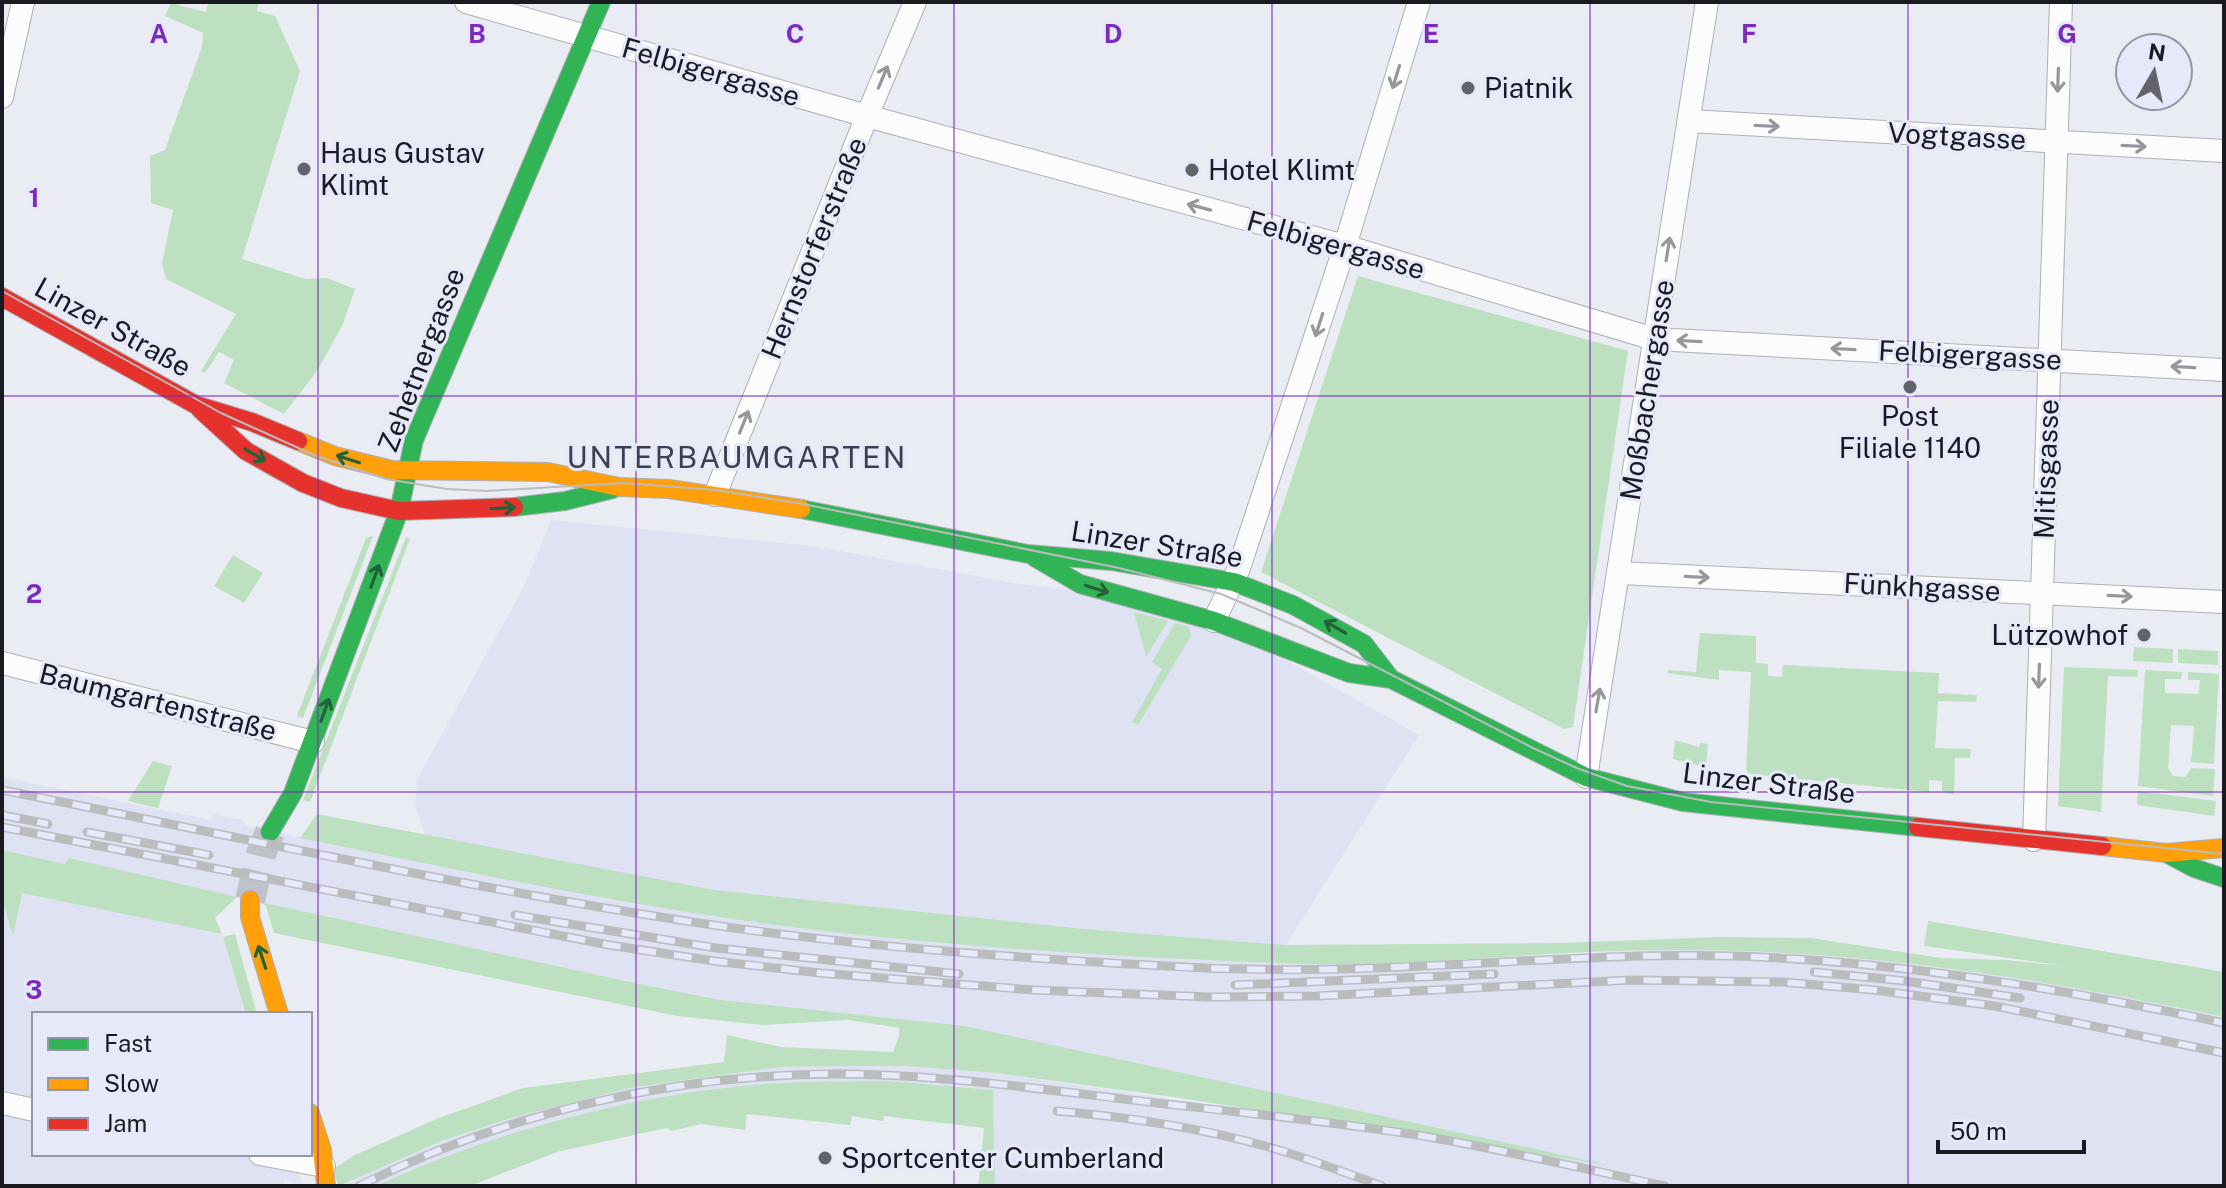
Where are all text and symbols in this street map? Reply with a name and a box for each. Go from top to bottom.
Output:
text: A [150,18,169,49]
text: B [468,18,486,49]
text: C [786,18,804,49]
text: D [1104,18,1122,49]
text: E [1423,18,1439,49]
text: F [1741,18,1757,49]
text: G [2057,18,2077,49]
street label: Felbigergasse [618,30,804,113]
north arrow [2114,32,2194,112]
text: N [2147,38,2168,66]
one-way arrow [1388,63,1403,89]
one-way arrow [877,65,892,90]
one-way arrow [2051,66,2066,93]
place label: Piatnik [1484,71,1574,104]
marker: Piatnik [1459,79,1477,97]
street label: Vogtgasse [1887,115,2027,156]
one-way arrow [1753,118,1780,133]
street label: Hernstorferstraße [754,132,873,363]
place label: Haus Gustav Klimt [320,136,485,201]
one-way arrow [2120,139,2147,154]
place label: Hotel Klimt [1208,153,1355,186]
marker: Haus Gustav Klimt [295,160,313,178]
marker: Hotel Klimt [1183,161,1201,179]
text: 1 [28,182,40,213]
one-way arrow [1186,198,1212,213]
street label: Felbigergasse [1243,203,1429,286]
one-way arrow [1661,237,1676,263]
street label: Zehetnergasse [370,263,471,457]
street label: Linzer Straße [29,270,197,383]
street label: Moßbachergasse [1613,277,1680,503]
one-way arrow [1311,312,1325,337]
one-way arrow [1676,333,1703,348]
street label: Felbigergasse [1877,333,2063,376]
one-way arrow [1830,341,1857,356]
one-way arrow [2170,359,2197,374]
marker: Post Filiale 1140 [1901,378,1919,396]
street label: Mitisgasse [2027,398,2064,540]
place label: Post Filiale 1140 [1839,399,1981,464]
one-way arrow [737,410,752,435]
district label: UNTERBAUMGARTEN [567,439,907,475]
one-way arrow [243,447,266,463]
one-way arrow [335,451,360,466]
one-way arrow [490,501,516,516]
street label: Linzer Straße [1069,514,1245,573]
one-way arrow [369,564,383,588]
street label: Fünkhgasse [1843,566,2001,607]
one-way arrow [1683,569,1710,584]
text: 2 [26,578,42,609]
one-way arrow [1083,582,1109,597]
one-way arrow [2106,589,2133,604]
place label: Lützowhof [1991,618,2128,651]
one-way arrow [1324,619,1347,635]
marker: Lützowhof [2135,626,2153,644]
street label: Baumgartenstraße [36,656,280,747]
one-way arrow [2032,662,2047,689]
one-way arrow [1592,688,1607,713]
one-way arrow [319,698,333,723]
street label: Linzer Straße [1681,756,1857,809]
one-way arrow [254,945,269,971]
text: 3 [25,974,43,1005]
legend [32,1012,312,1156]
text: Fast [104,1029,152,1057]
text: Slow [104,1069,159,1097]
scale bar [1938,1104,2084,1154]
text: Jam [104,1109,147,1137]
text: 50 m [1950,1117,2007,1145]
place label: Sportcenter Cumberland [841,1141,1164,1174]
marker: Sportcenter Cumberland [816,1149,834,1167]

